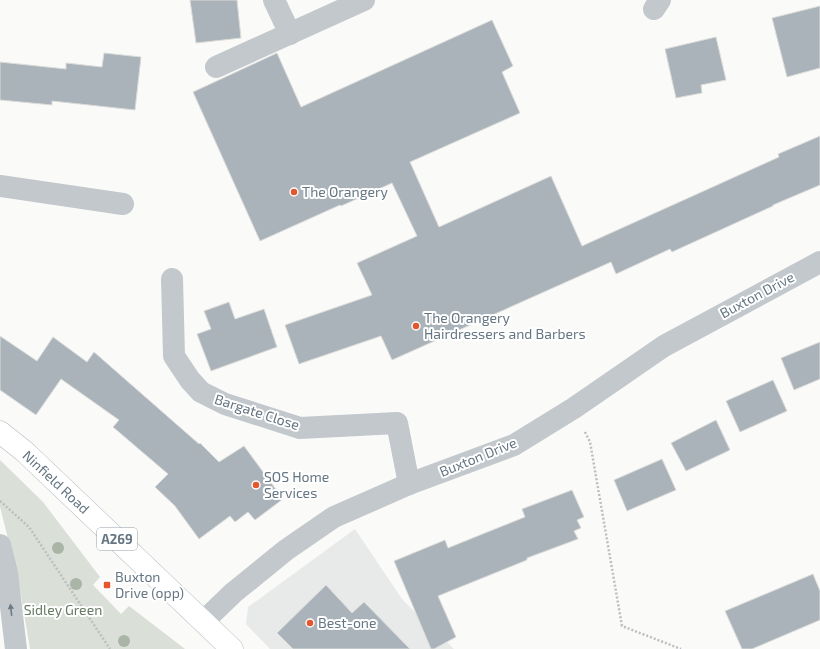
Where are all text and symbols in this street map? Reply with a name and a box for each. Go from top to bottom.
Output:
place label: The Orangery [302,183,389,200]
marker: The Orangery [289,187,299,197]
street label: Buxton Drive [717,268,797,321]
place label: The Orangery Hairdressers and Barbers [424,309,586,342]
marker: The Orangery Hairdressers and Barbers [411,321,421,331]
street label: Bargate Close [213,390,302,433]
street label: Buxton Drive [437,433,519,480]
street label: Ninfield Road [19,446,93,517]
place label: SOS Home Services [264,468,329,501]
marker: SOS Home Services [251,480,261,490]
road number: A269 [97,528,137,550]
place label: Buxton Drive (opp) [115,568,184,601]
marker: Buxton Drive (opp) [102,580,112,590]
park label: Sidley Green [24,601,102,618]
one-way arrow [8,604,14,616]
place label: Best-one [318,614,377,631]
marker: Best-one [305,618,315,628]

